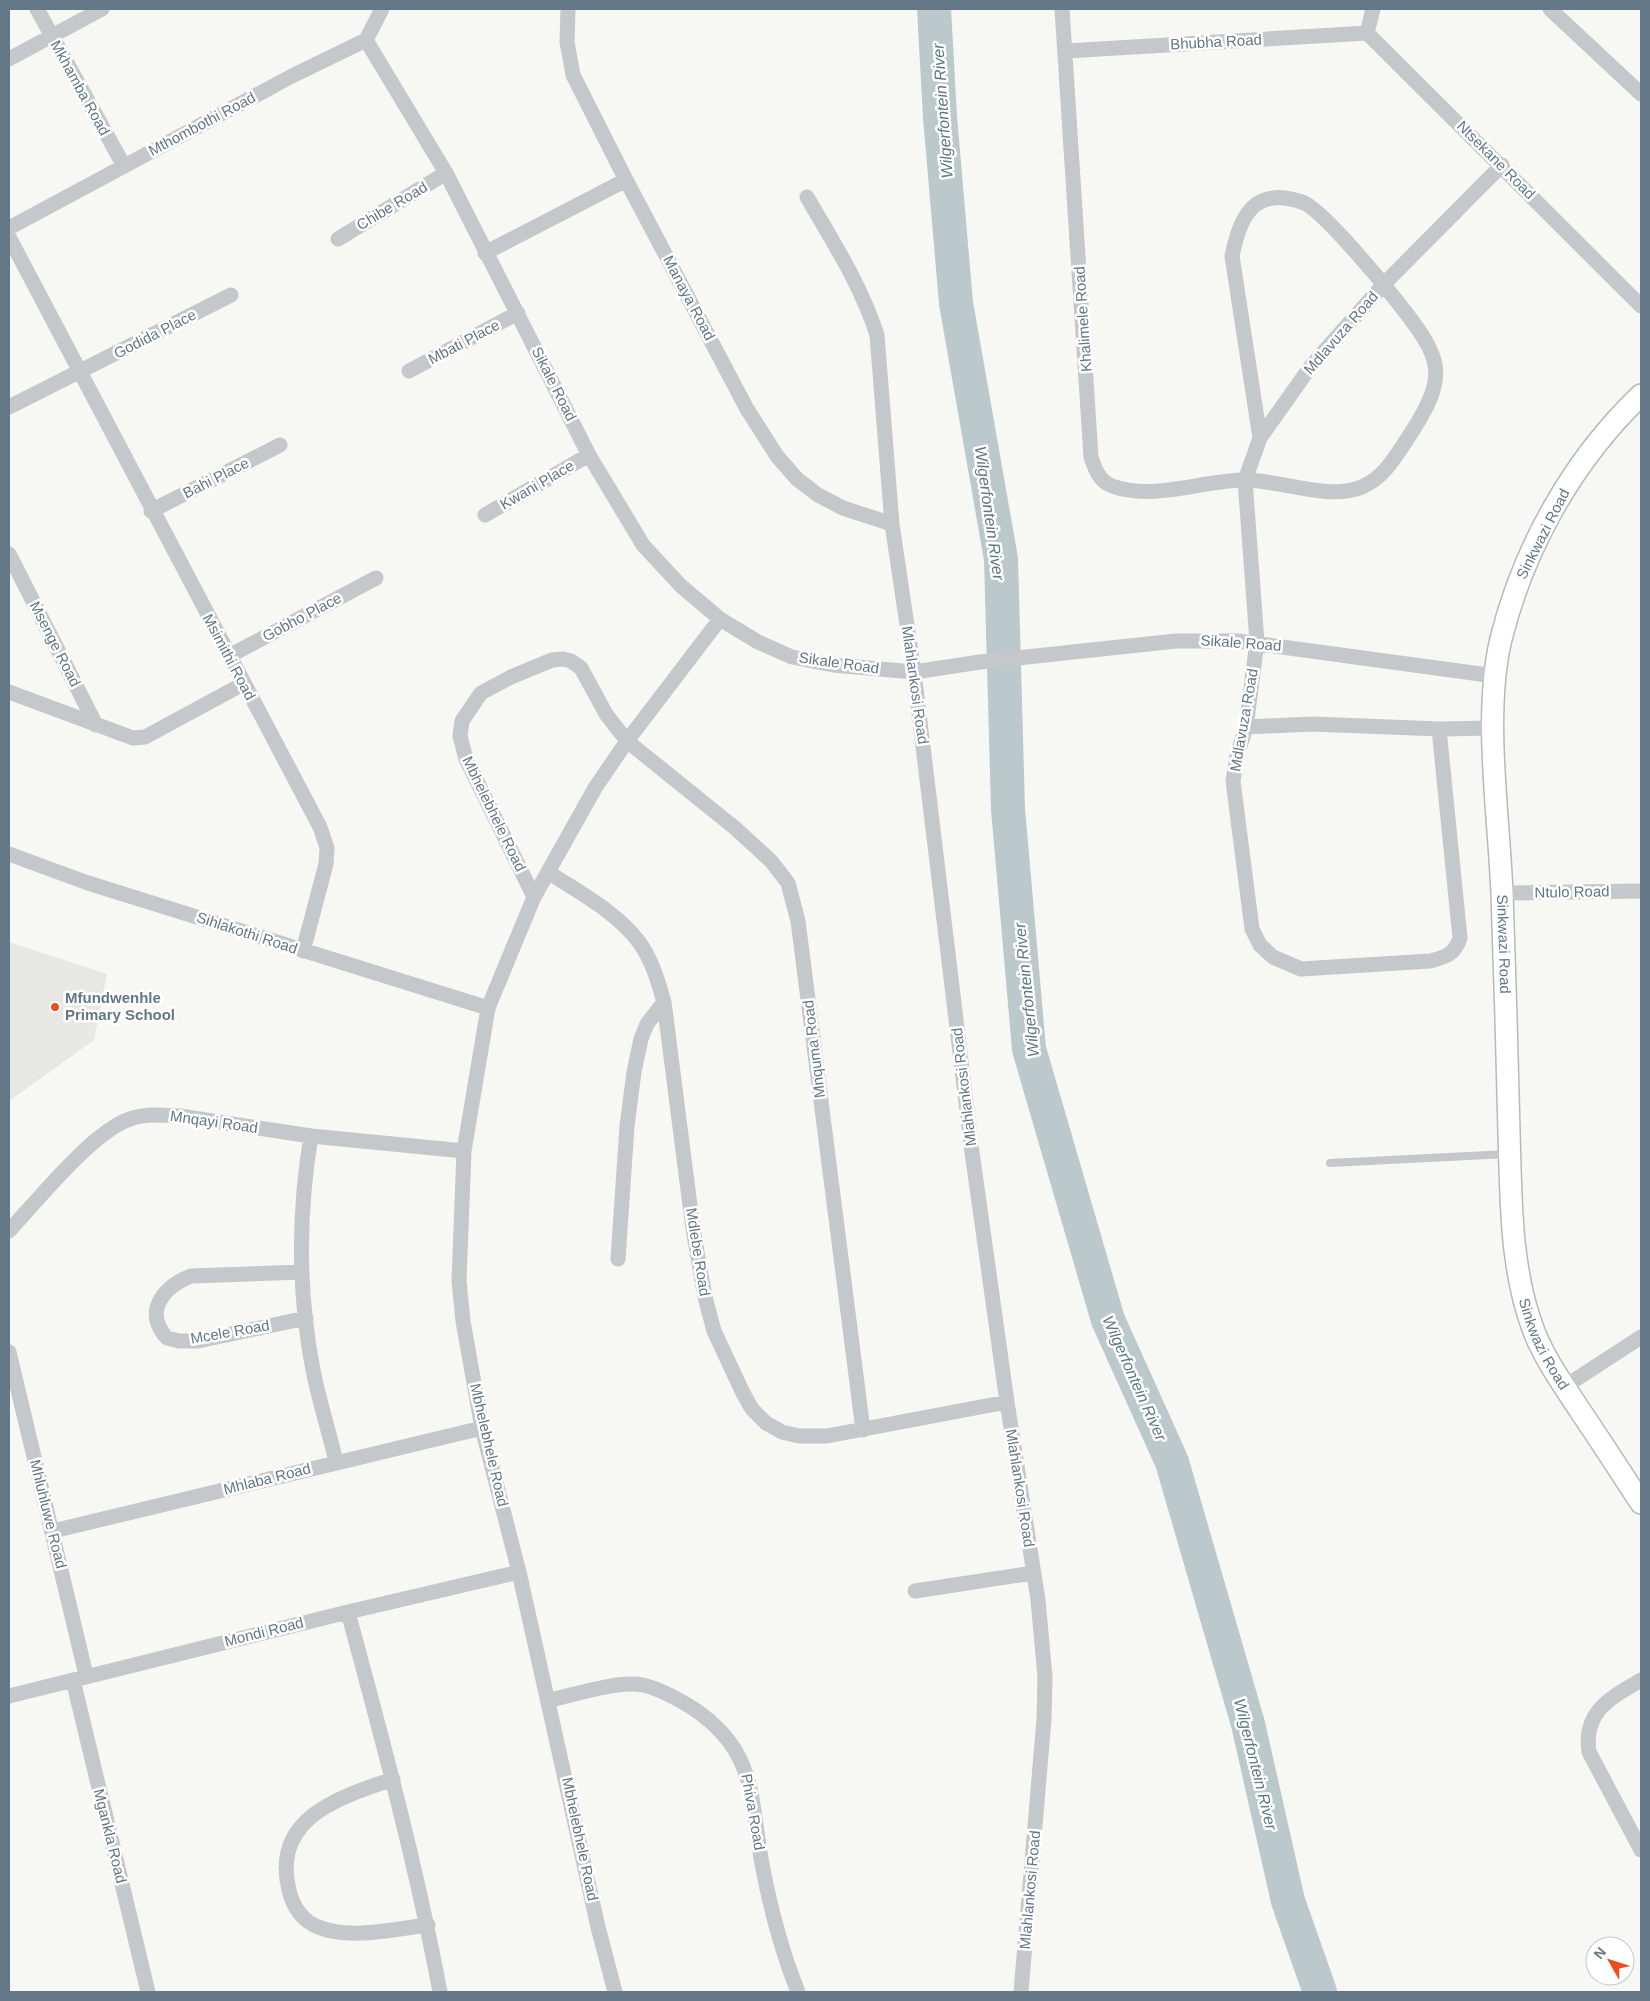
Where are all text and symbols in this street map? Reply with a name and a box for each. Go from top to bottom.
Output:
street label: Bhubha Road [1170,31,1262,52]
street label: Mkhamba Road [47,37,114,138]
water label: Wilgerfontein River [929,42,956,179]
street label: Mthombothi Road [146,88,258,159]
street label: Ntsekane Road [1454,117,1539,202]
street label: Chibe Road [353,178,430,233]
street label: Manaya Road [660,253,719,343]
street label: Khalimele Road [1070,266,1095,372]
street label: Mdlavuza Road [1300,288,1381,378]
street label: Godida Place [111,306,199,362]
street label: Mbati Place [425,316,502,367]
street label: Sikale Road [529,344,580,424]
water label: Wilgerfontein River [972,445,1007,582]
street label: Bahi Place [180,454,252,501]
street label: Kwani Place [497,457,577,513]
street label: Sinkwazi Road [1512,486,1573,582]
street label: Gobho Place [259,589,344,644]
street label: Msenge Road [27,598,84,689]
street label: Msimithi Road [200,611,259,703]
street label: Mlahlankosi Road [899,625,932,745]
street label: Sikale Road [1200,631,1282,654]
street label: Sikale Road [798,648,880,677]
street label: Mdlavuza Road [1226,667,1261,773]
street label: Mbhelebhele Road [459,753,530,874]
street label: Ntulo Road [1534,882,1610,901]
street label: Sinkwazi Road [1494,894,1514,994]
street label: Sihlakothi Road [195,908,300,957]
water label: Wilgerfontein River [1011,921,1042,1058]
place label: Mfundwenhle Primary School [65,989,175,1023]
street label: Mnquma Road [799,999,828,1099]
marker: Mfundwenhle Primary School [49,1001,61,1013]
street label: Mlahlankosi Road [948,1027,979,1147]
street label: Mnqayi Road [169,1107,259,1136]
street label: Mdlebe Road [683,1207,714,1297]
street label: Sinkwazi Road [1516,1296,1573,1393]
water label: Wilgerfontein River [1099,1313,1170,1444]
street label: Mcele Road [189,1316,271,1347]
street label: Mbhelebhele Road [467,1382,512,1508]
street label: Mlahlankosi Road [1003,1428,1038,1548]
street label: Mhluhluwe Road [27,1458,70,1570]
street label: Mhlaba Road [222,1459,312,1498]
street label: Mondi Road [223,1613,305,1650]
water label: Wilgerfontein River [1231,1697,1280,1832]
street label: Phiva Road [738,1772,769,1852]
street label: Mbhelebhele Road [559,1776,602,1902]
street label: Mgankla Road [91,1787,130,1885]
street label: Mlahlankosi Road [1016,1830,1043,1950]
north arrow [1585,1936,1635,1986]
text: N [1590,1944,1609,1962]

